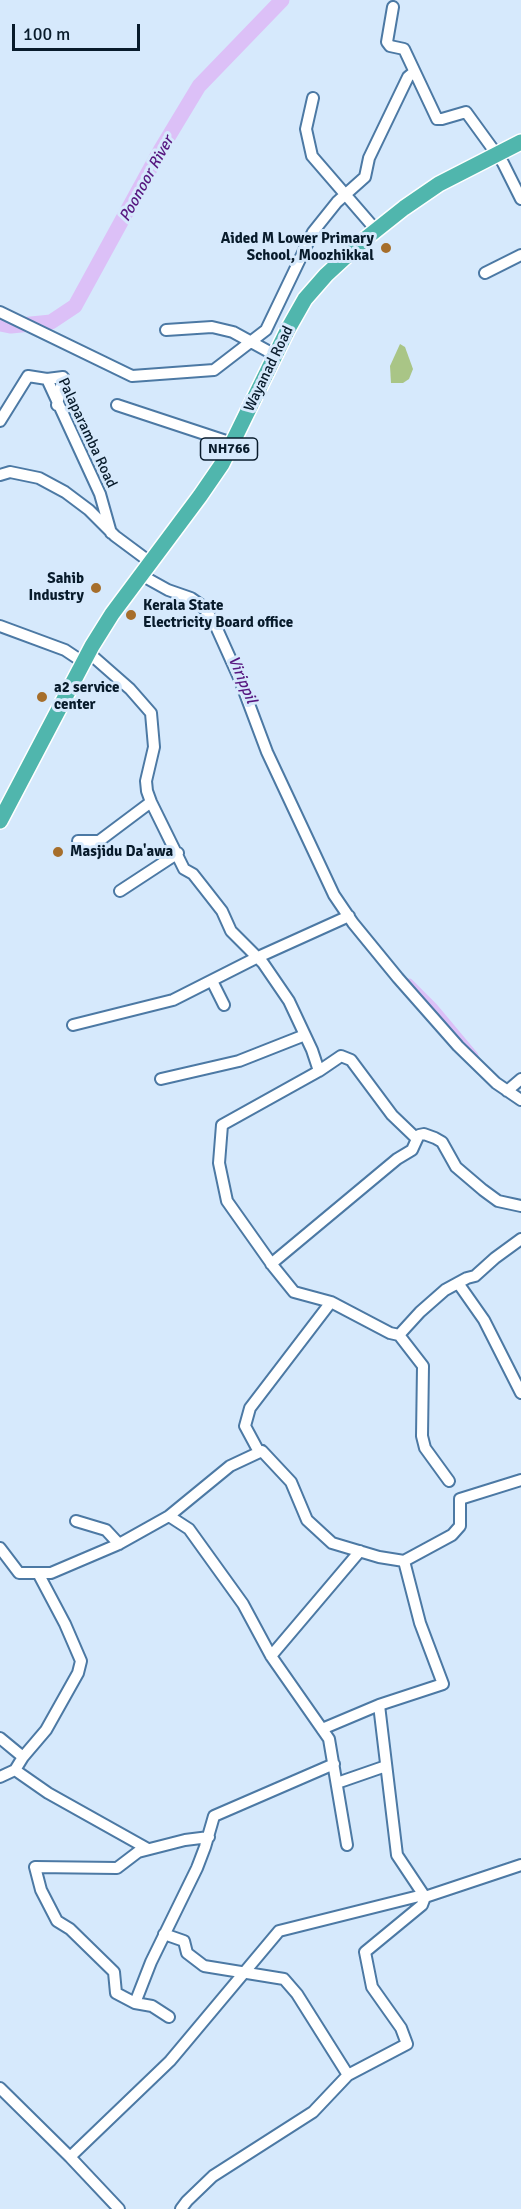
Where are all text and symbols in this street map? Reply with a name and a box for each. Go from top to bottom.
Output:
scale bar [15,12,142,50]
text: 100 m [23,23,70,45]
water label: Poonoor River [116,133,178,225]
place label: Aided M Lower Primary School, Moozhikkal [221,230,374,265]
marker: Aided M Lower Primary School, Moozhikkal [379,241,393,255]
street label: Wayanad Road [240,323,298,415]
street label: Palaparamba Road [54,375,120,491]
road number: NH766 [200,438,258,460]
place label: Sahib Industry [29,570,84,605]
marker: Sahib Industry [89,581,103,595]
place label: Kerala State Electricity Board office [143,597,293,632]
marker: Kerala State Electricity Board office [124,608,138,622]
water label: Virippil [223,653,261,707]
place label: a2 service center [54,679,119,714]
marker: a2 service center [35,690,49,704]
place label: Masjidu Da'awa [70,843,173,861]
marker: Masjidu Da'awa [51,845,65,859]

